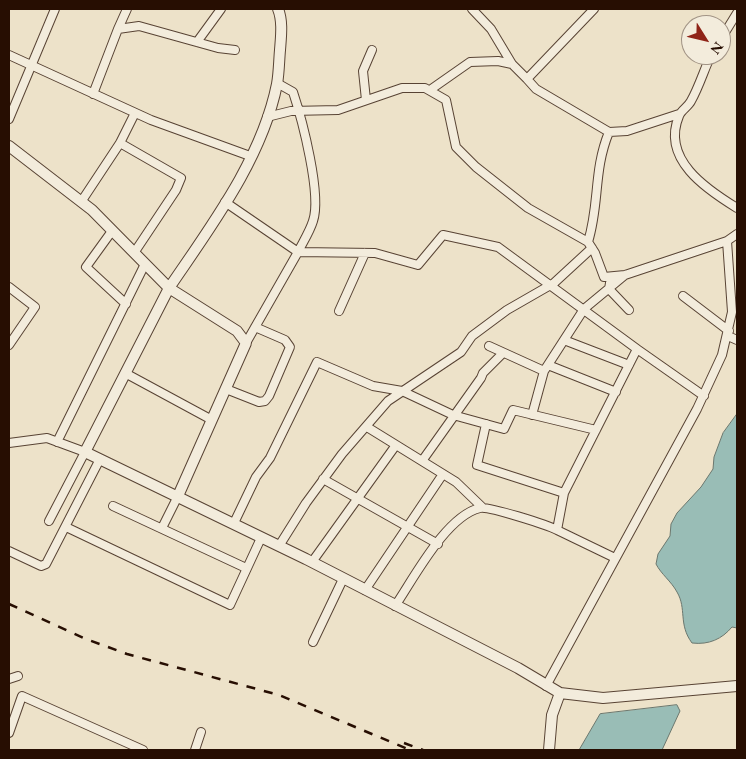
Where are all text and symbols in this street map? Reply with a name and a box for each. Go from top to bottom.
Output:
north arrow [681,15,731,65]
text: N [707,38,728,58]

